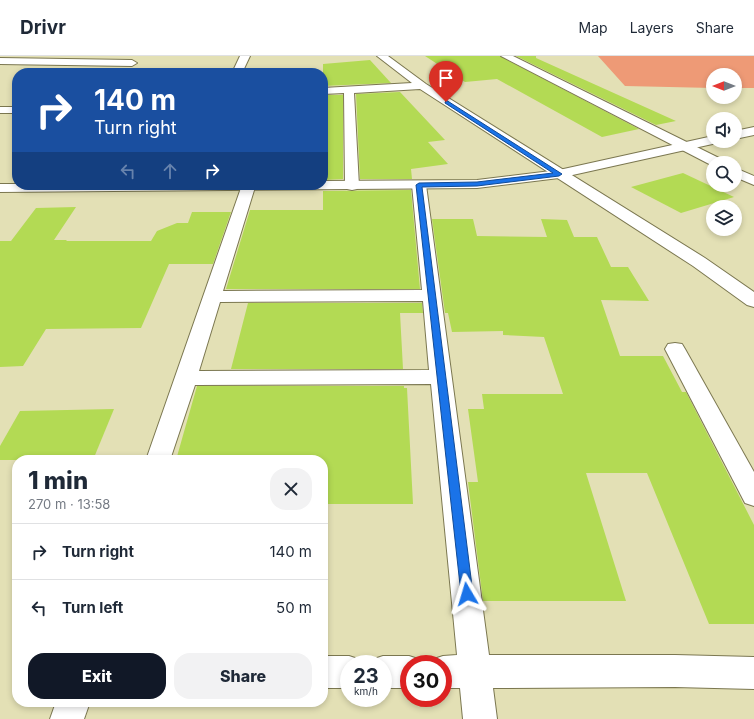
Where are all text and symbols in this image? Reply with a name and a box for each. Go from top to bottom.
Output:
text: Drivr [20,16,66,39]
text: Map [579,19,608,36]
text: Layers [630,19,674,36]
text: Share [696,19,734,36]
pin [429,61,463,102]
icon: arrive [435,67,457,89]
north arrow [706,68,742,104]
map controls [706,68,742,236]
text: 140 m [94,83,176,117]
icon: right [28,84,80,136]
button: sound [706,112,742,148]
text: Turn right [94,117,177,138]
button: search [706,156,742,192]
icon: left [117,160,139,182]
icon: ahead [159,160,181,182]
icon: right [201,160,223,182]
button: layers [706,200,742,236]
text: 1 min [28,466,88,495]
button: close [270,468,312,510]
text: 270 m · 13:58 [28,496,110,512]
icon: right [28,541,50,563]
text: Turn right [62,542,134,561]
text: 140 m [269,542,312,561]
position arrow [446,573,488,615]
icon: left [28,597,50,619]
text: Turn left [62,598,123,617]
text: 50 m [276,598,312,617]
button: Exit [28,653,166,699]
button: Share [174,653,312,699]
speed limit sign: 30 [400,655,452,707]
text: 23 [353,664,379,688]
text: km/h [354,685,378,697]

